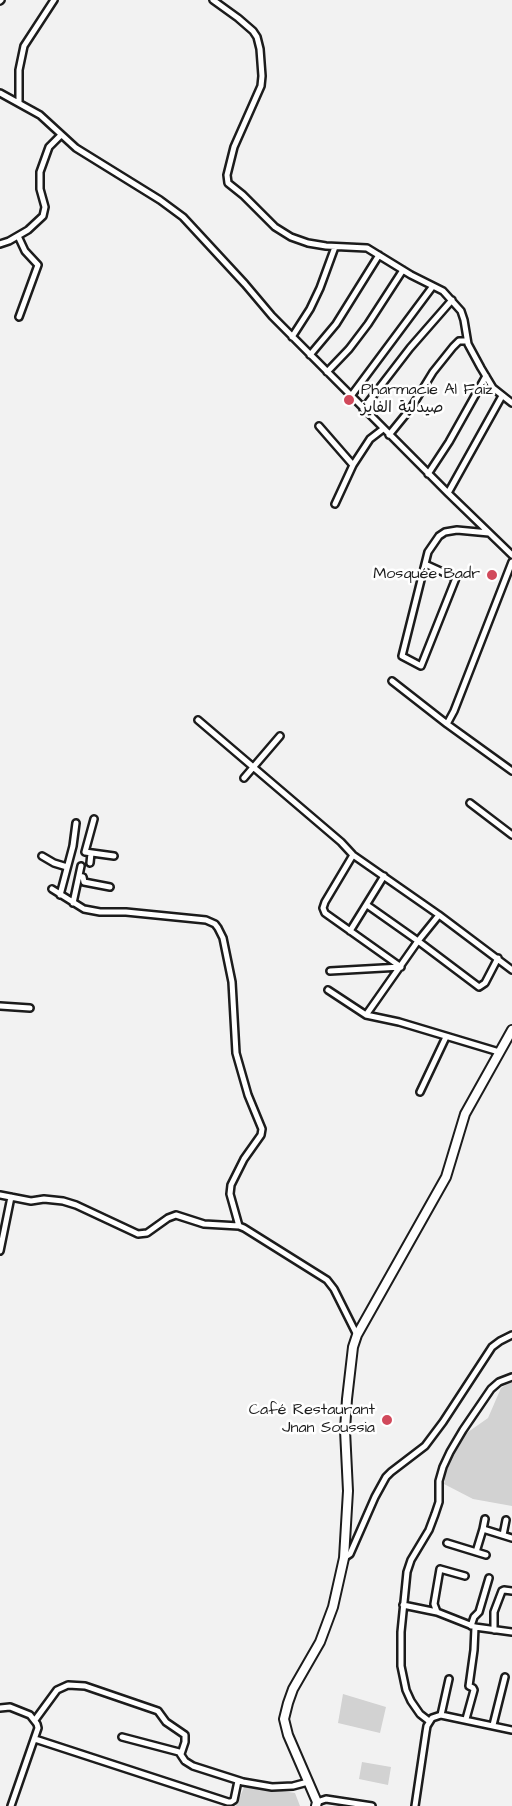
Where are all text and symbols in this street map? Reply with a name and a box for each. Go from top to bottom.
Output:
place label: Pharmacie Al Faiz صيدلية الفايز [361,381,493,419]
marker: Pharmacie Al Faiz صيدلية الفايز [342,393,356,407]
place label: Mosquée Badr [373,565,480,585]
marker: Mosquée Badr [485,568,499,582]
place label: Café Restaurant Jnan Soussia [249,1401,375,1439]
marker: Café Restaurant Jnan Soussia [380,1413,394,1427]

